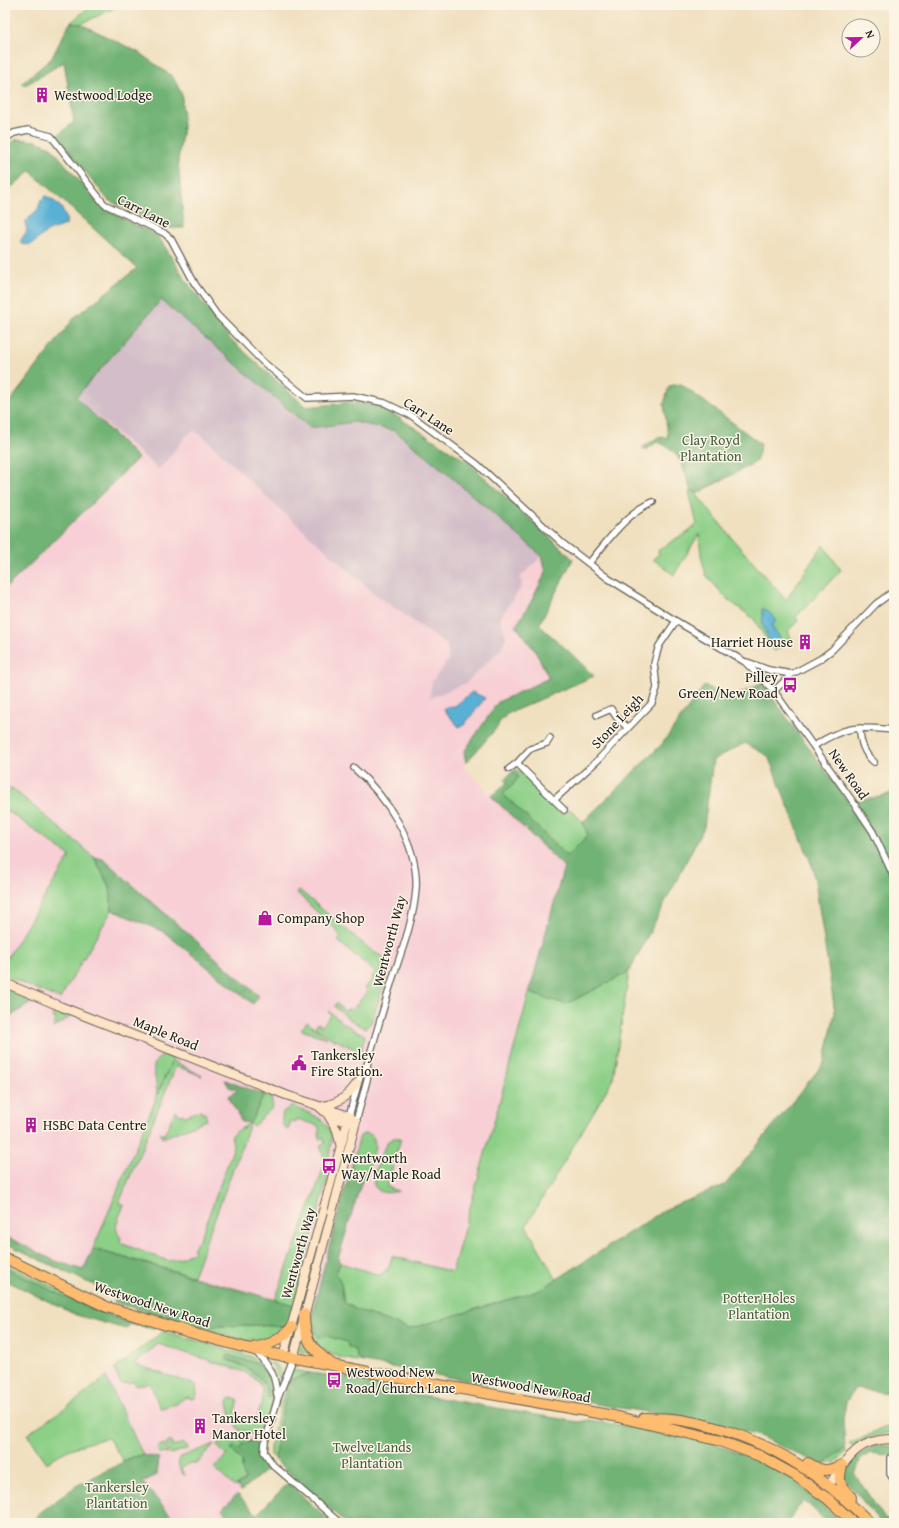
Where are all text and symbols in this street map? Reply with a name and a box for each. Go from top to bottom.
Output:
north arrow [841,18,881,58]
text: N [861,28,879,41]
place label: Westwood Lodge [54,85,152,105]
building icon: Westwood Lodge [33,86,51,104]
street label: Carr Lane [114,189,174,233]
street label: Carr Lane [400,392,459,440]
park label: Clay Royd Plantation [680,430,742,466]
place label: Harriet House [711,632,793,652]
building icon: Harriet House [796,633,814,651]
place label: Pilley Green/New Road [679,667,779,703]
bus stop icon: Pilley Green/New Road [781,676,799,694]
street label: Stone Leigh [586,689,648,753]
street label: New Road [824,744,874,804]
street label: Wentworth Way [367,893,411,989]
place label: Company Shop [277,908,365,928]
shop icon: Company Shop [256,909,274,927]
street label: Maple Road [130,1011,202,1055]
place label: Tankersley Fire Station. [311,1045,383,1081]
public building icon: Tankersley Fire Station. [290,1054,308,1072]
place label: HSBC Data Centre [43,1115,147,1135]
building icon: HSBC Data Centre [22,1116,40,1134]
place label: Wentworth Way/Maple Road [341,1148,442,1184]
bus stop icon: Wentworth Way/Maple Road [320,1157,338,1175]
street label: Wentworth Way [275,1205,321,1301]
street label: Westwood New Road [91,1276,213,1332]
park label: Potter Holes Plantation [723,1288,795,1324]
place label: Westwood New Road/Church Lane [346,1362,456,1398]
street label: Westwood New Road [470,1367,593,1407]
bus stop icon: Westwood New Road/Church Lane [325,1371,343,1389]
place label: Tankersley Manor Hotel [212,1408,286,1444]
building icon: Tankersley Manor Hotel [191,1417,209,1435]
park label: Twelve Lands Plantation [333,1437,411,1473]
park label: Tankersley Plantation [85,1477,149,1513]

